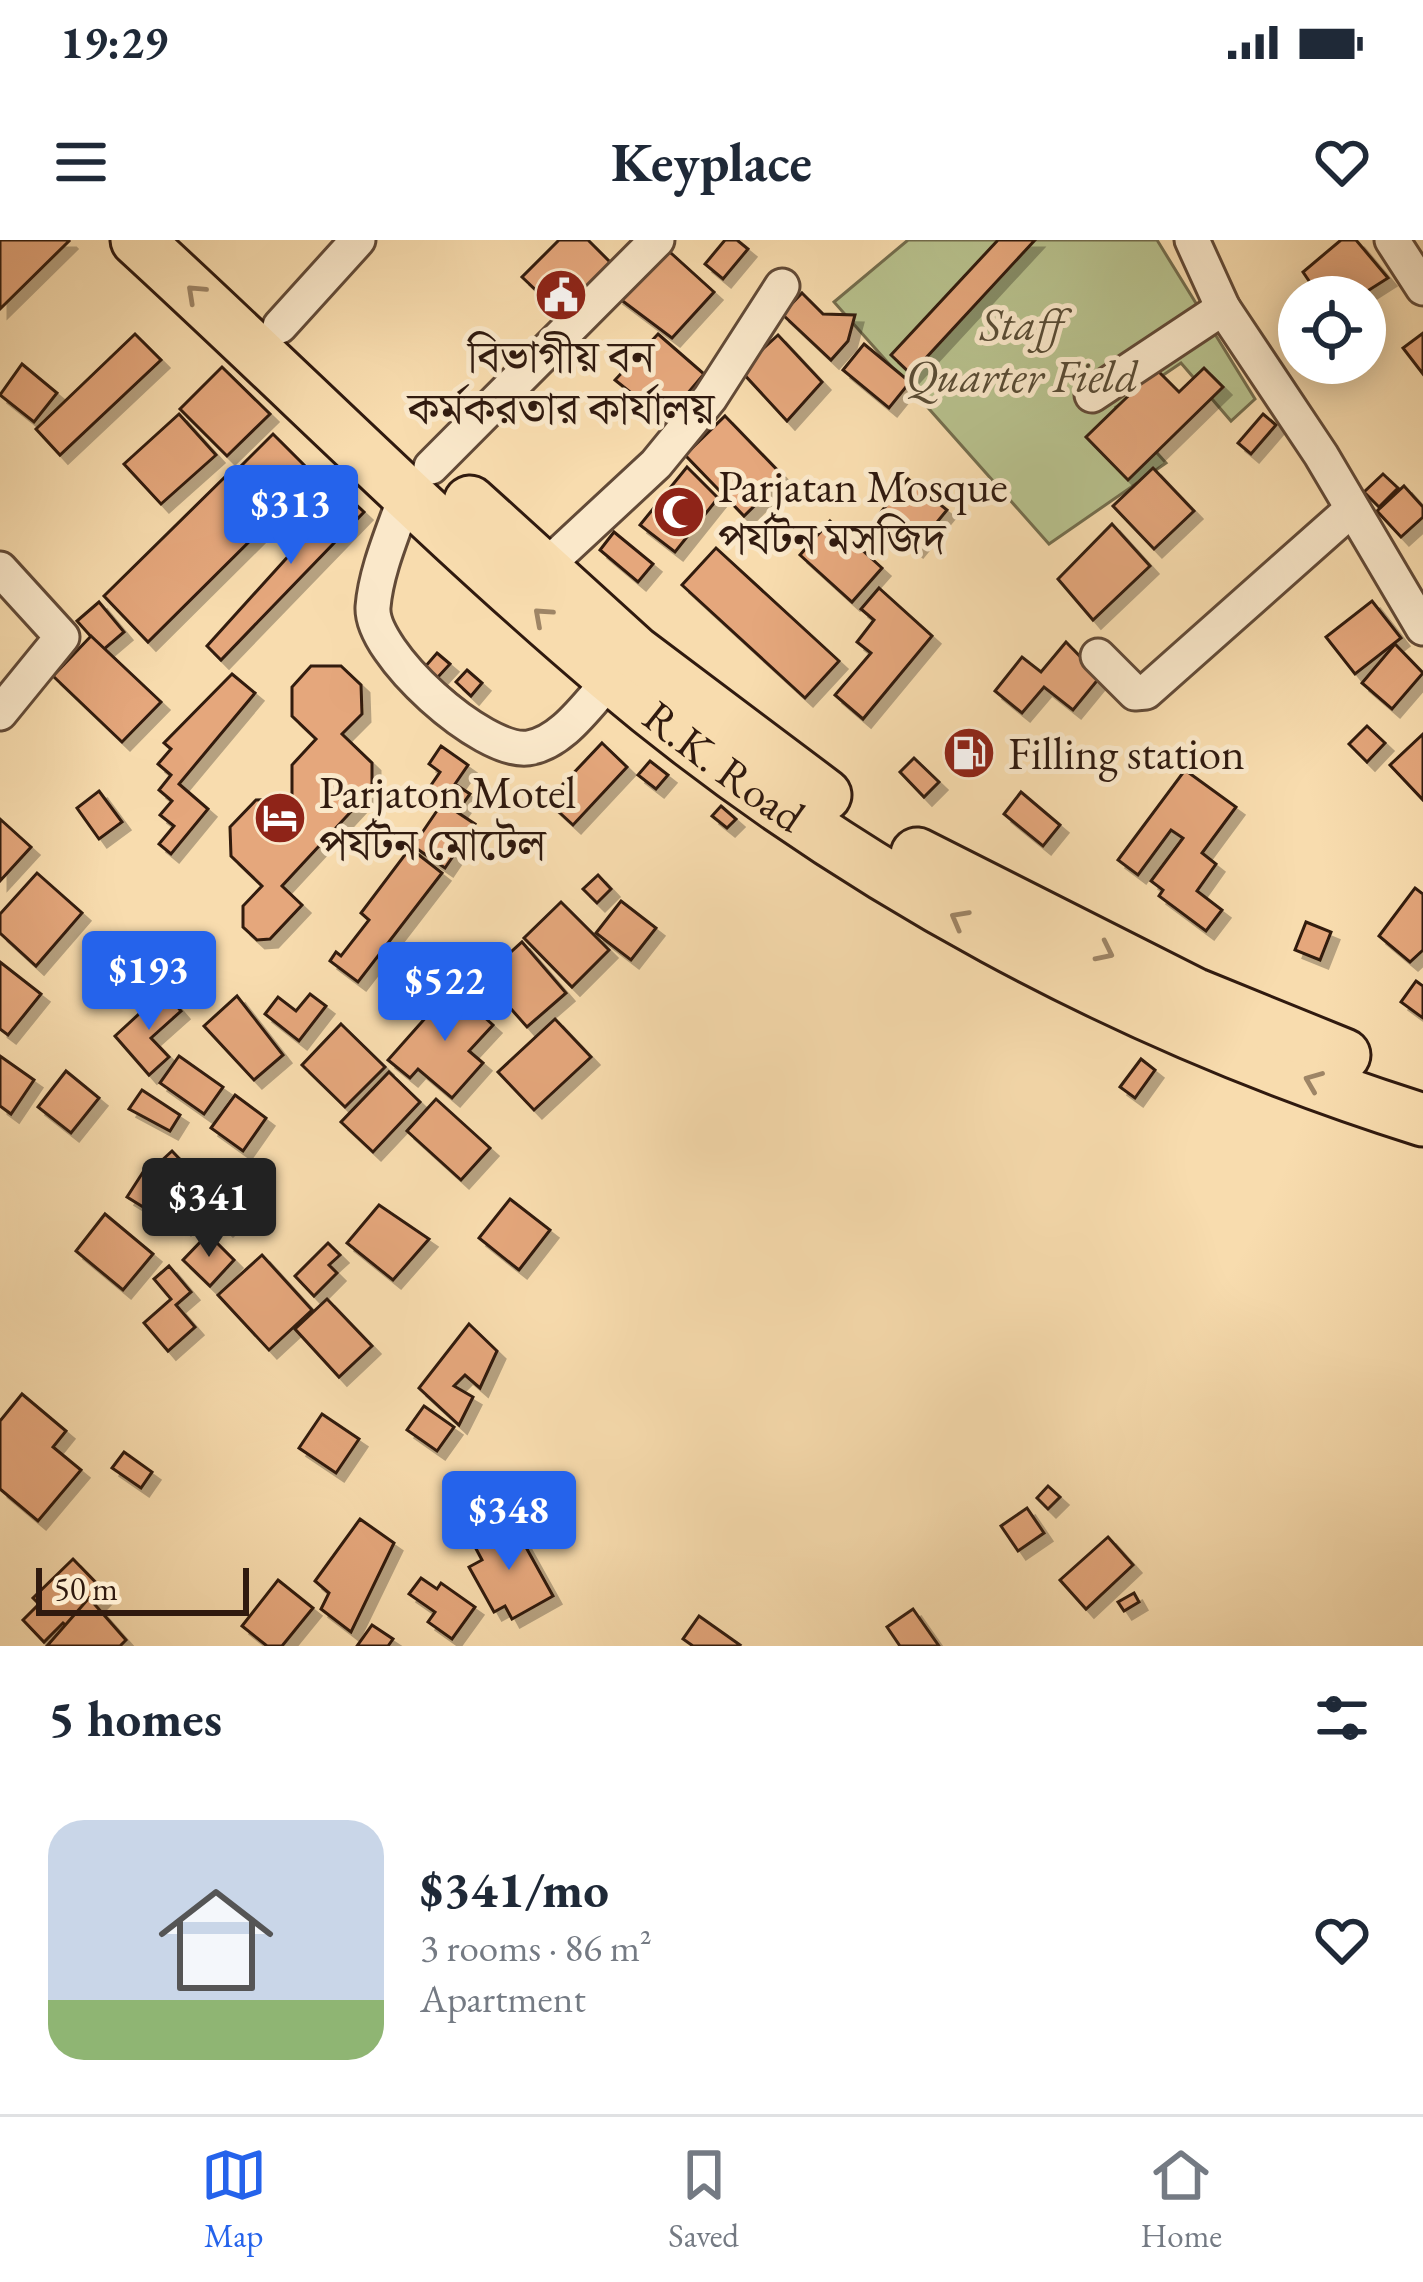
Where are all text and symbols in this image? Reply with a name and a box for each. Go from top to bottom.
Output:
text: 19:29 [60,13,168,71]
text: Keyplace [611,127,812,197]
icon: menu [48,129,114,195]
icon: heart [1309,129,1375,195]
public building icon: বিভাগীয় বন কর্মকরতার কার্যালয় [533,267,589,323]
map controls [1278,276,1386,384]
button: locate [1278,276,1386,384]
one-way arrow [187,286,208,308]
park label: Staff Quarter Field [906,295,1139,405]
place label: বিভাগীয় বন কর্মকরতার কার্যালয় [405,327,717,437]
place label: Parjatan Mosque পর্যটন মসজিদ [718,457,1008,567]
pin: $313 [220,465,362,567]
text: $313 [251,478,331,529]
mosque icon: Parjatan Mosque পর্যটন মসজিদ [651,484,707,540]
one-way arrow [534,609,556,630]
street label: R.K. Road [632,687,817,845]
place label: Filling station [1008,724,1245,782]
fuel station icon: Filling station [941,725,997,781]
place label: Parjaton Motel পর্যটন মোটেল [319,763,576,873]
hotel icon: Parjaton Motel পর্যটন মোটেল [252,790,308,846]
one-way arrow [950,910,971,933]
pin: $193 [78,931,220,1033]
one-way arrow [1093,938,1114,961]
pin: $522 [374,942,516,1044]
text: $193 [109,944,189,995]
text: $522 [405,955,485,1006]
one-way arrow [1304,1070,1325,1095]
pin: $341 [138,1158,280,1260]
text: $341 [169,1171,249,1222]
pin: $348 [438,1471,580,1573]
text: $348 [469,1484,549,1535]
scale bar [36,1562,249,1615]
text: 50 m [54,1567,118,1610]
text: 5 homes [48,1685,222,1751]
icon: filters [1309,1685,1375,1751]
text: $341/mo [420,1856,609,1922]
icon: home [144,1868,288,2012]
icon: heart [1309,1907,1375,1973]
text: 3 rooms · 86 m² [420,1922,652,1973]
text: Apartment [420,1973,586,2024]
tab: Map [201,2142,267,2257]
tab: Saved [668,2142,739,2257]
tab: Home [1141,2142,1222,2257]

